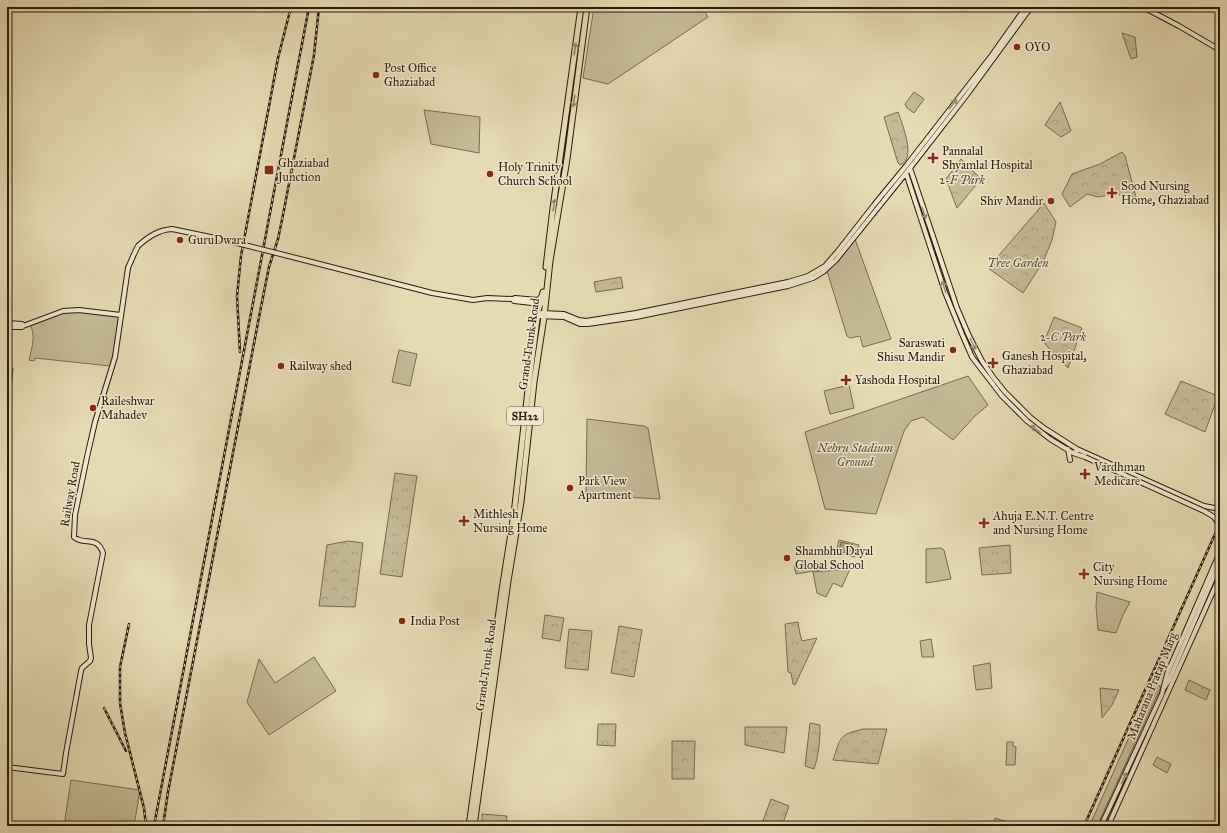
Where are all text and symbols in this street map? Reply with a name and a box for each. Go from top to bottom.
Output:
place label: OYO [1025,40,1050,54]
marker: OYO [1012,42,1022,52]
one-way arrow [571,43,579,56]
place label: Post Office Ghaziabad [384,61,437,89]
marker: Post Office Ghaziabad [371,70,381,80]
one-way arrow [570,94,578,107]
one-way arrow [949,99,958,110]
place label: Pannalal Shyamlal Hospital [942,144,1034,172]
marker: Pannalal Shyamlal Hospital [927,152,939,164]
place label: Ghaziabad Junction [276,156,329,185]
place label: Holy Trinity Church School [498,160,573,188]
marker: Ghaziabad Junction [263,164,275,176]
marker: Holy Trinity Church School [485,169,495,179]
park label: 2-F Park [939,173,985,187]
place label: Sood Nursing Home, Ghaziabad [1121,179,1209,207]
marker: Sood Nursing Home, Ghaziabad [1106,187,1118,199]
place label: Shiv Mandir [980,194,1043,208]
marker: Shiv Mandir [1046,196,1056,206]
one-way arrow [550,199,558,212]
one-way arrow [921,207,929,219]
place label: GuruDwara [188,233,247,247]
marker: GuruDwara [175,235,185,245]
park label: Tree Garden [988,256,1049,270]
one-way arrow [940,281,947,294]
street label: Grand Trunk Road [516,297,542,391]
park label: 2-C Park [1040,330,1087,344]
place label: Saraswati Shisu Mandir [877,336,946,364]
one-way arrow [970,337,977,349]
marker: Saraswati Shisu Mandir [948,345,958,355]
place label: Ganesh Hospital, Ghaziabad [1002,349,1087,377]
marker: Ganesh Hospital, Ghaziabad [987,357,999,369]
place label: Railway shed [289,359,352,373]
marker: Railway shed [276,361,286,371]
place label: Yashoda Hospital [855,373,941,387]
marker: Yashoda Hospital [840,374,852,386]
place label: Raileshwar Mahadev [101,394,155,422]
marker: Raileshwar Mahadev [88,403,98,413]
road number: SH22 [507,407,543,425]
one-way arrow [1031,425,1042,433]
park label: Nehru Stadium Ground [816,441,893,469]
street label: Railway Road [57,460,83,528]
place label: Vardhman Medicare [1093,460,1146,488]
marker: Vardhman Medicare [1079,468,1091,480]
place label: Park View Apartment [577,474,632,502]
marker: Park View Apartment [565,483,575,493]
place label: Mithlesh Nursing Home [473,507,548,536]
place label: Ahuja E.N.T. Centre and Nursing Home [992,509,1094,538]
marker: Mithlesh Nursing Home [458,515,470,527]
marker: Ahuja E.N.T. Centre and Nursing Home [978,517,990,529]
place label: Shambhu Dayal Global School [795,544,874,572]
marker: Shambhu Dayal Global School [782,553,792,563]
place label: City Nursing Home [1093,560,1168,589]
marker: City Nursing Home [1078,568,1090,580]
place label: India Post [410,614,461,628]
marker: India Post [397,616,407,626]
street label: Grand Trunk Road [473,618,499,712]
street label: Maharana Pratap Marg [1124,630,1181,742]
one-way arrow [1121,772,1128,784]

